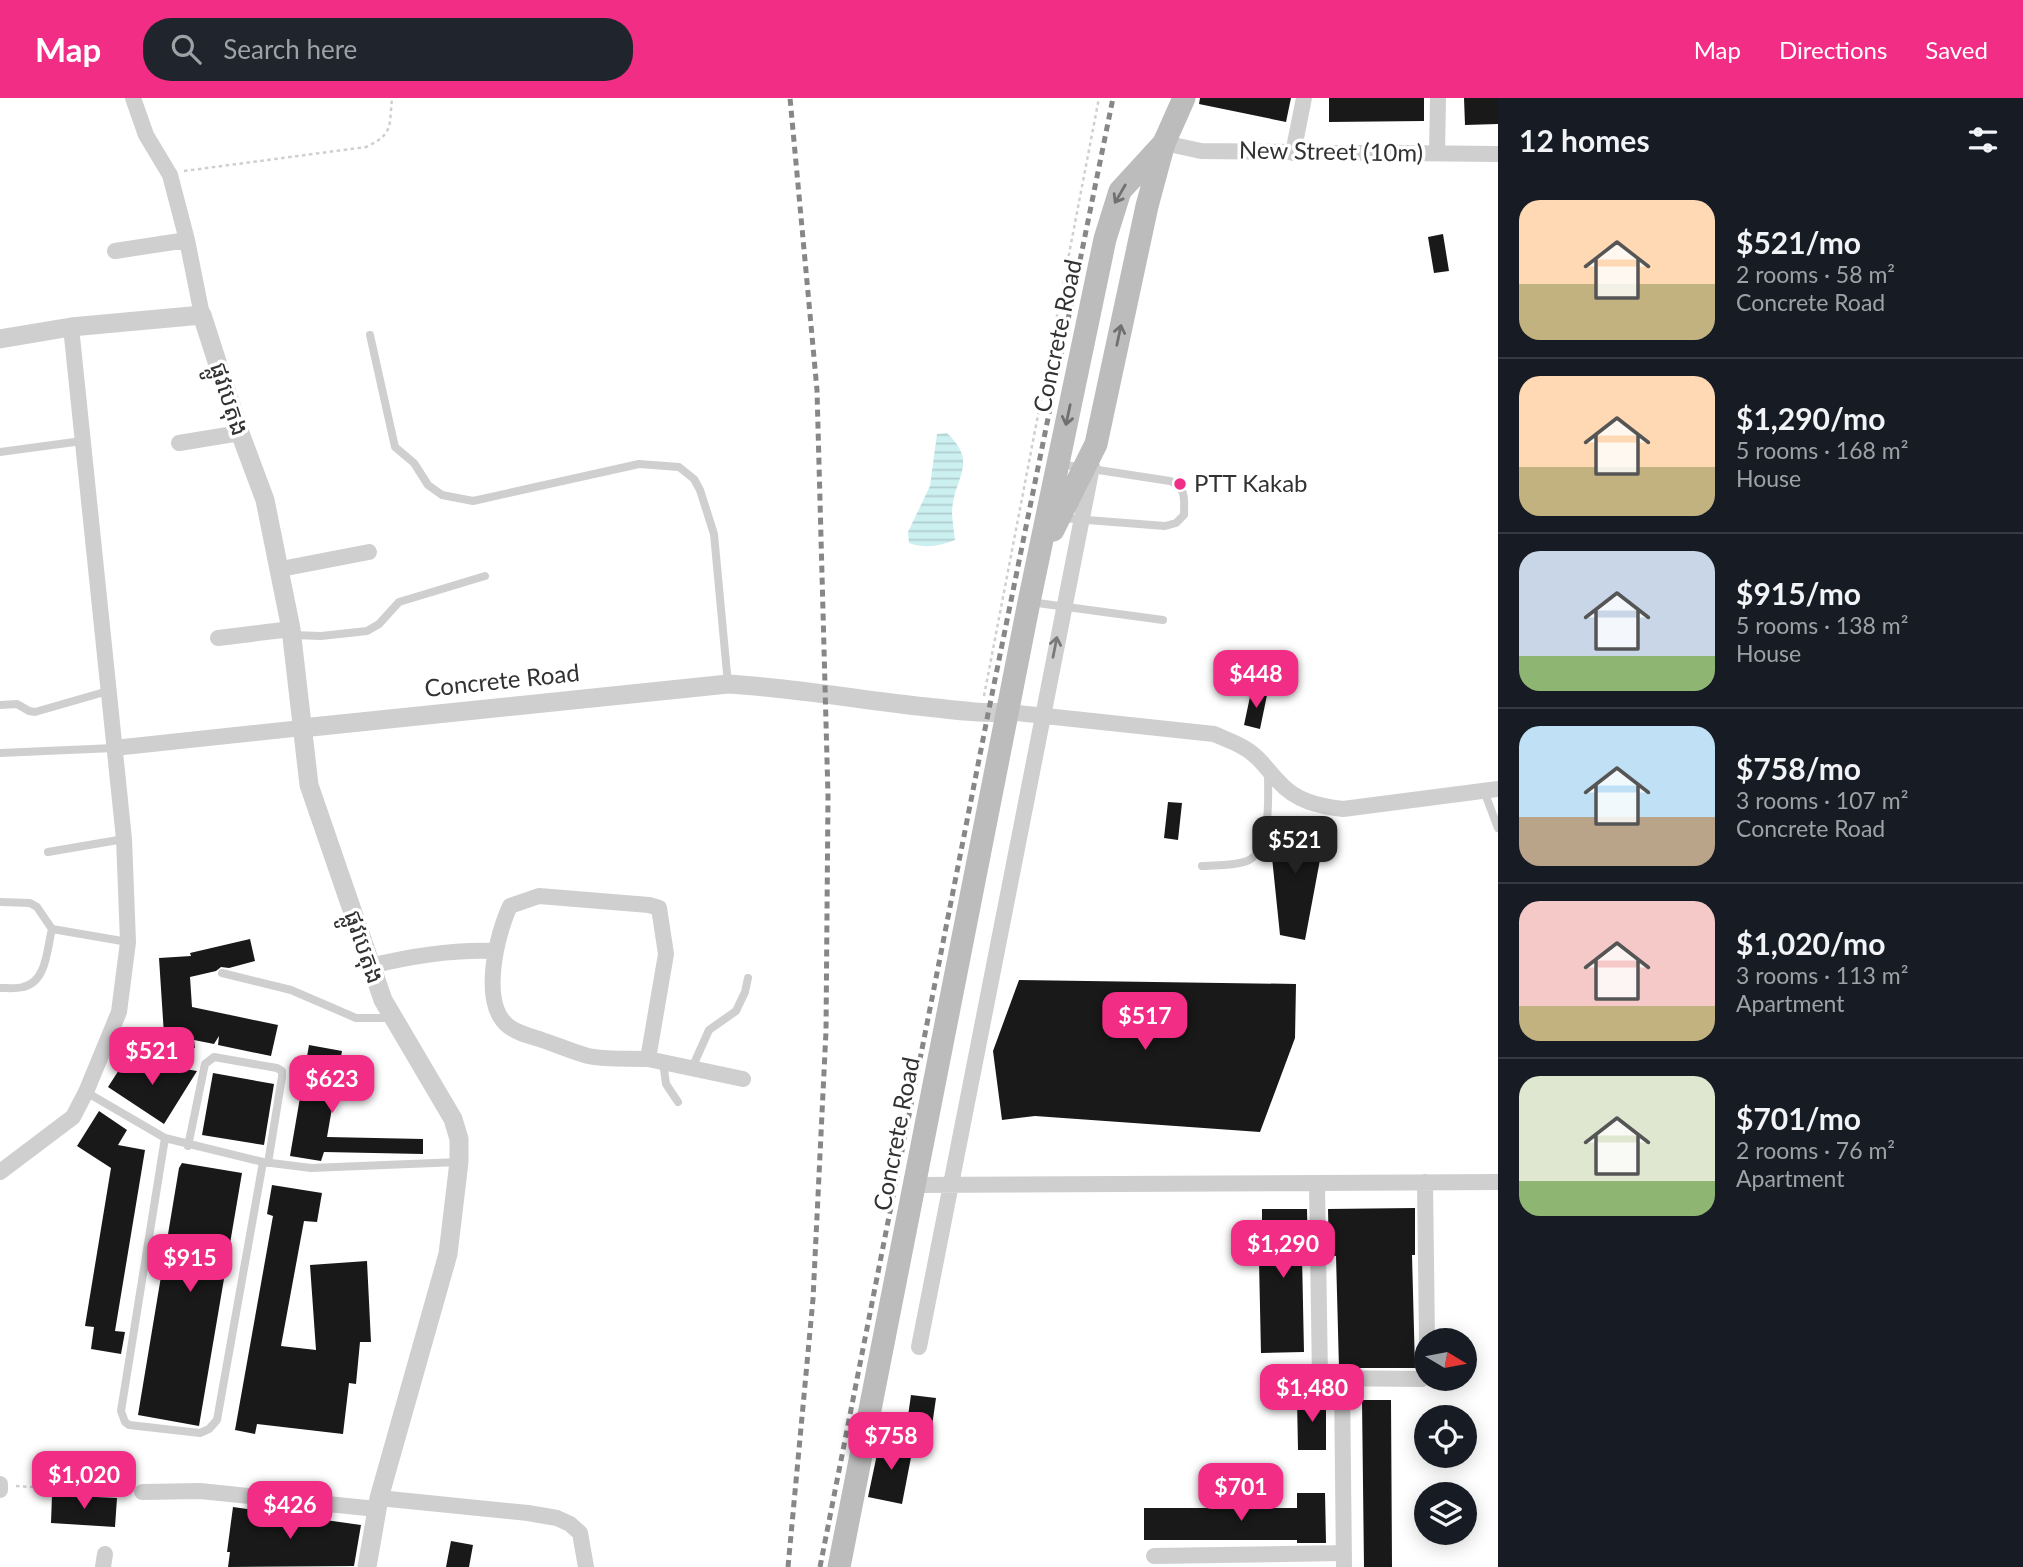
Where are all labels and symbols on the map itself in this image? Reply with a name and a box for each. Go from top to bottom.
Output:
street label: New Street (10m) [1239,134,1423,167]
one-way arrow [1113,184,1127,204]
street label: Concrete Road [1026,257,1087,415]
one-way arrow [1114,324,1127,346]
street label: ផ្លូវបេតុង [196,358,256,442]
one-way arrow [1061,403,1075,426]
place label: PTT Kakab [1194,468,1308,497]
marker: PTT Kakab [1172,476,1188,492]
one-way arrow [1049,636,1063,659]
pin: $448 [1215,650,1297,710]
street label: Concrete Road [423,657,581,702]
pin: $521 [1254,816,1336,876]
street label: ផ្លូវបេតុង [331,906,391,990]
pin: $517 [1104,992,1186,1052]
pin: $521 [111,1028,193,1087]
street label: Concrete Road [866,1055,925,1213]
pin: $623 [291,1056,373,1115]
pin: $1,290 [1226,1220,1340,1280]
pin: $915 [149,1234,231,1294]
north arrow [1414,1328,1477,1391]
pin: $1,480 [1255,1364,1369,1424]
pin: $758 [850,1412,932,1472]
pin: $1,020 [27,1452,141,1511]
pin: $701 [1200,1464,1282,1523]
pin: $426 [249,1482,331,1541]

